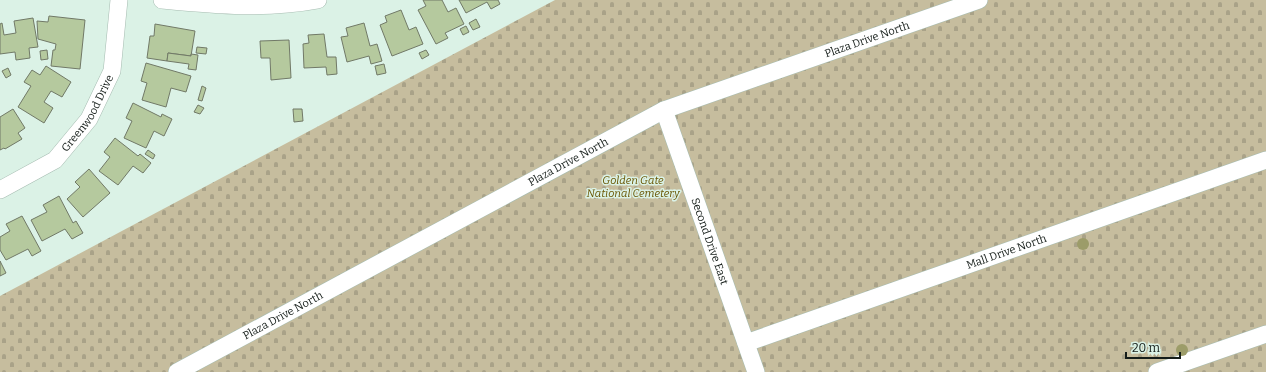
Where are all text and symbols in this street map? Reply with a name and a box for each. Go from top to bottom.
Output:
street label: Plaza Drive North [823,18,911,60]
street label: Greenwood Drive [58,73,116,154]
street label: Plaza Drive North [526,135,610,188]
park label: Golden Gate National Cemetery [587,174,681,200]
street label: Second Drive East [689,196,731,286]
street label: Mall Drive North [965,231,1048,271]
street label: Plaza Drive North [240,288,325,342]
scale bar [1126,334,1180,360]
text: 20 m [1132,341,1161,355]

